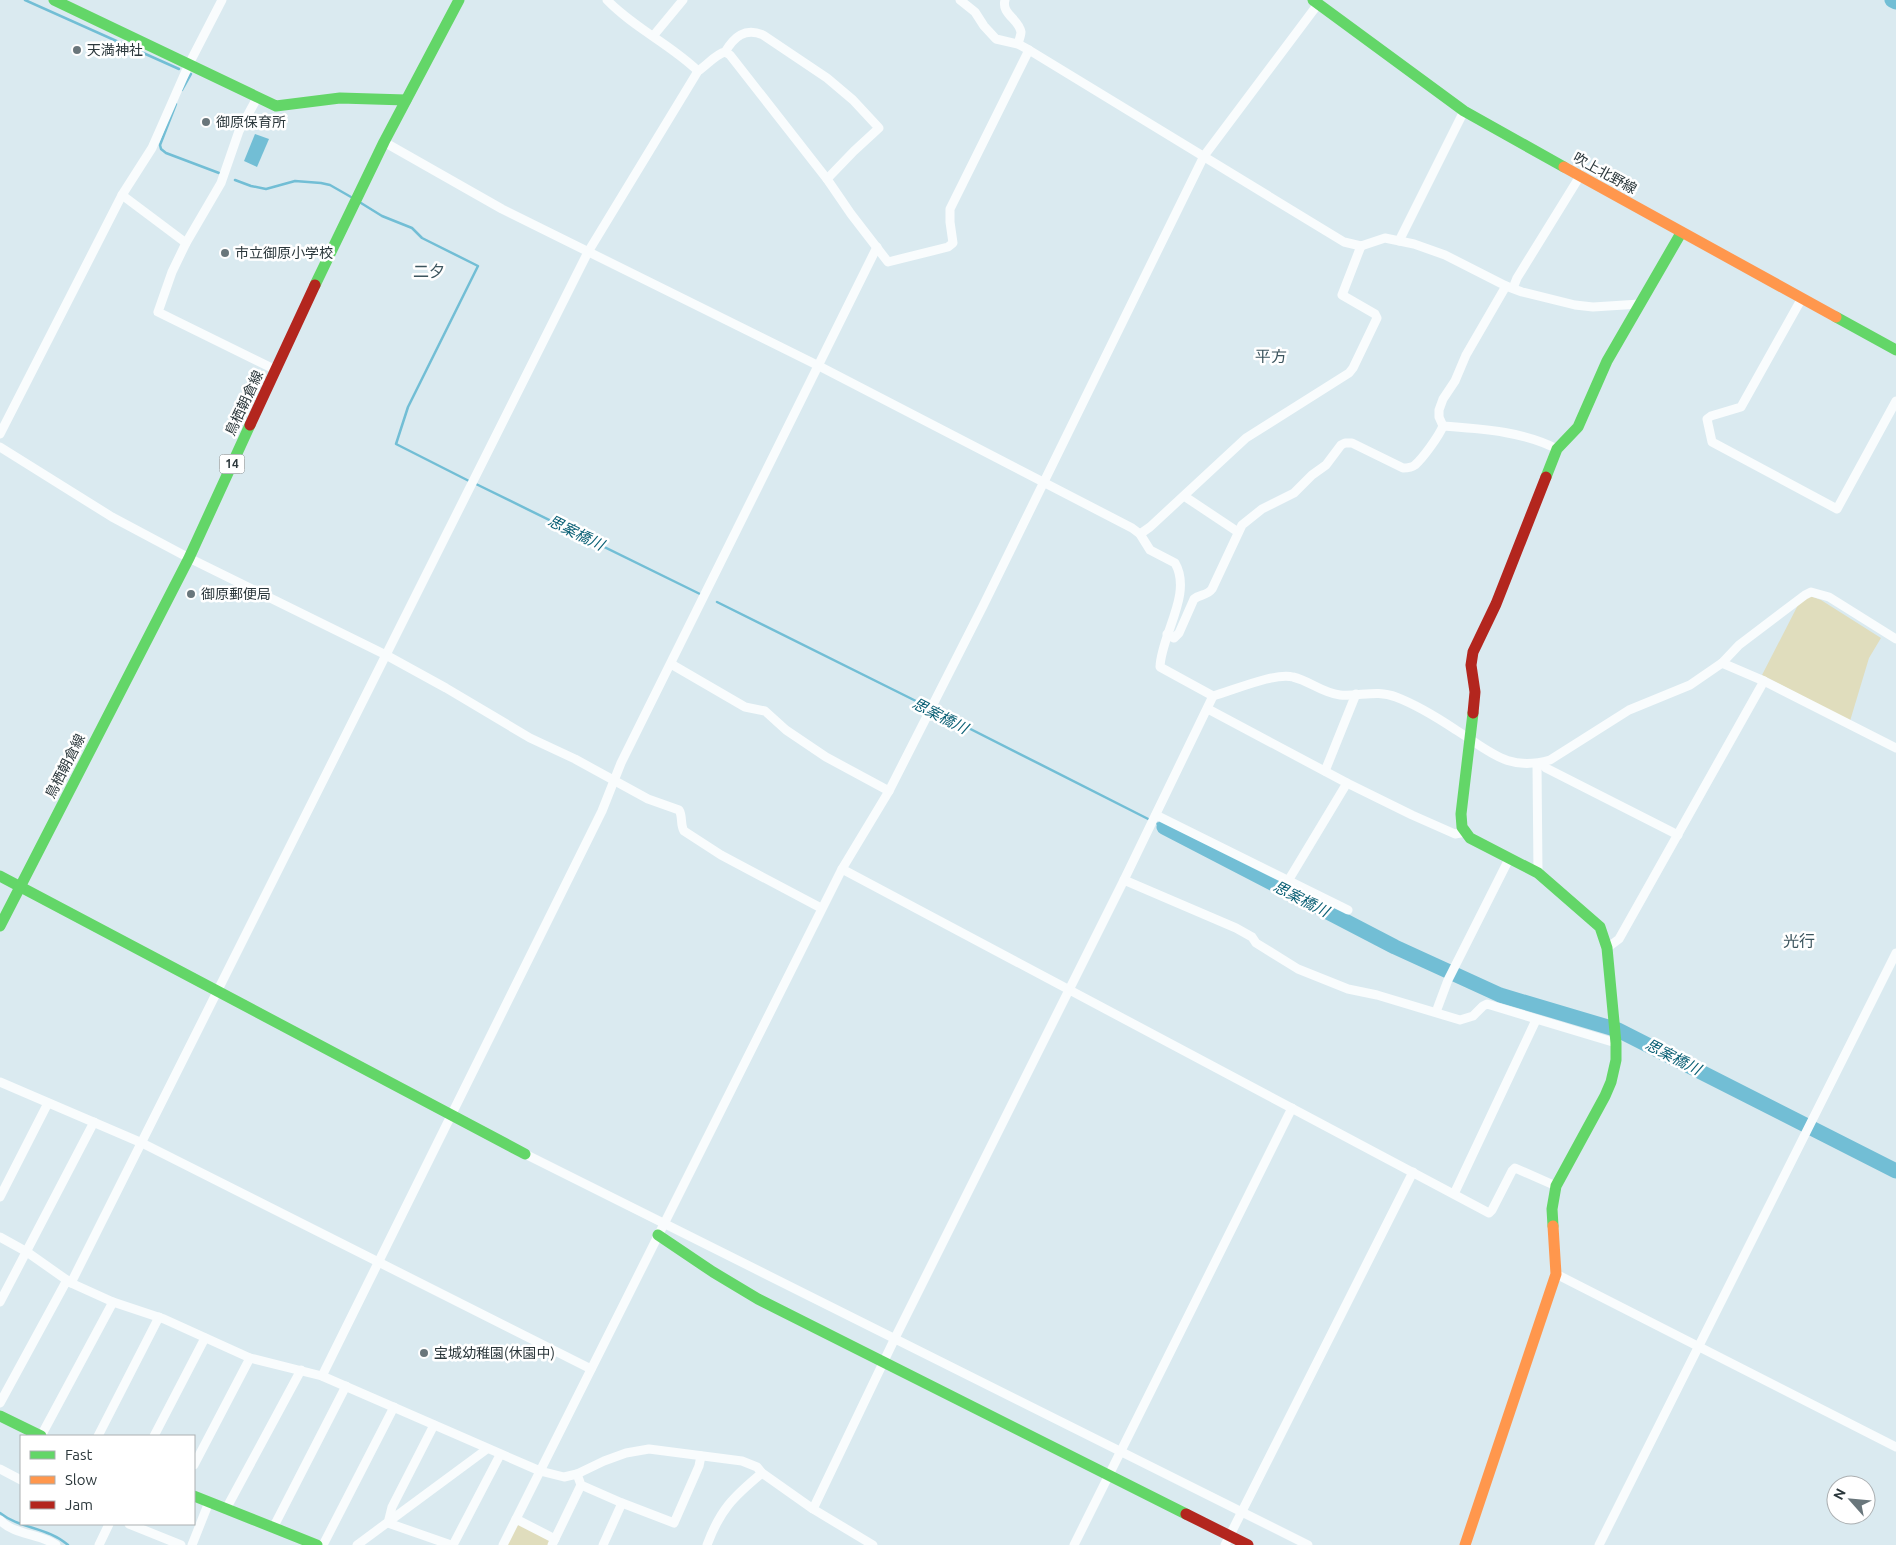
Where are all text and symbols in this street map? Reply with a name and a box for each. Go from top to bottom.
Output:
place label: 天満神社 [87,42,143,58]
marker: 天満神社 [71,44,83,56]
place label: 御原保育所 [216,114,286,130]
marker: 御原保育所 [200,116,212,128]
street label: 吹上北野線 [1571,149,1639,197]
place label: 市立御原小学校 [235,245,333,261]
marker: 市立御原小学校 [219,247,231,259]
district label: 二夕 [413,262,445,280]
district label: 平方 [1255,347,1287,365]
street label: 鳥栖朝倉線 [222,368,266,438]
road number: 14 [220,454,244,474]
water label: 思案橋川 [546,512,609,554]
place label: 御原郵便局 [201,586,271,602]
marker: 御原郵便局 [185,588,197,600]
water label: 思案橋川 [910,694,973,738]
street label: 鳥栖朝倉線 [42,731,88,801]
water label: 思案橋川 [1271,877,1334,921]
district label: 光行 [1783,932,1815,950]
water label: 思案橋川 [1643,1035,1706,1079]
place label: 宝城幼稚園(休園中) [434,1345,555,1361]
marker: 宝城幼稚園(休園中) [418,1347,430,1359]
legend [20,1435,195,1525]
text: Fast [65,1446,93,1463]
text: Slow [65,1471,98,1488]
north arrow [1826,1475,1876,1525]
text: N [1830,1486,1849,1502]
text: Jam [65,1496,93,1513]

